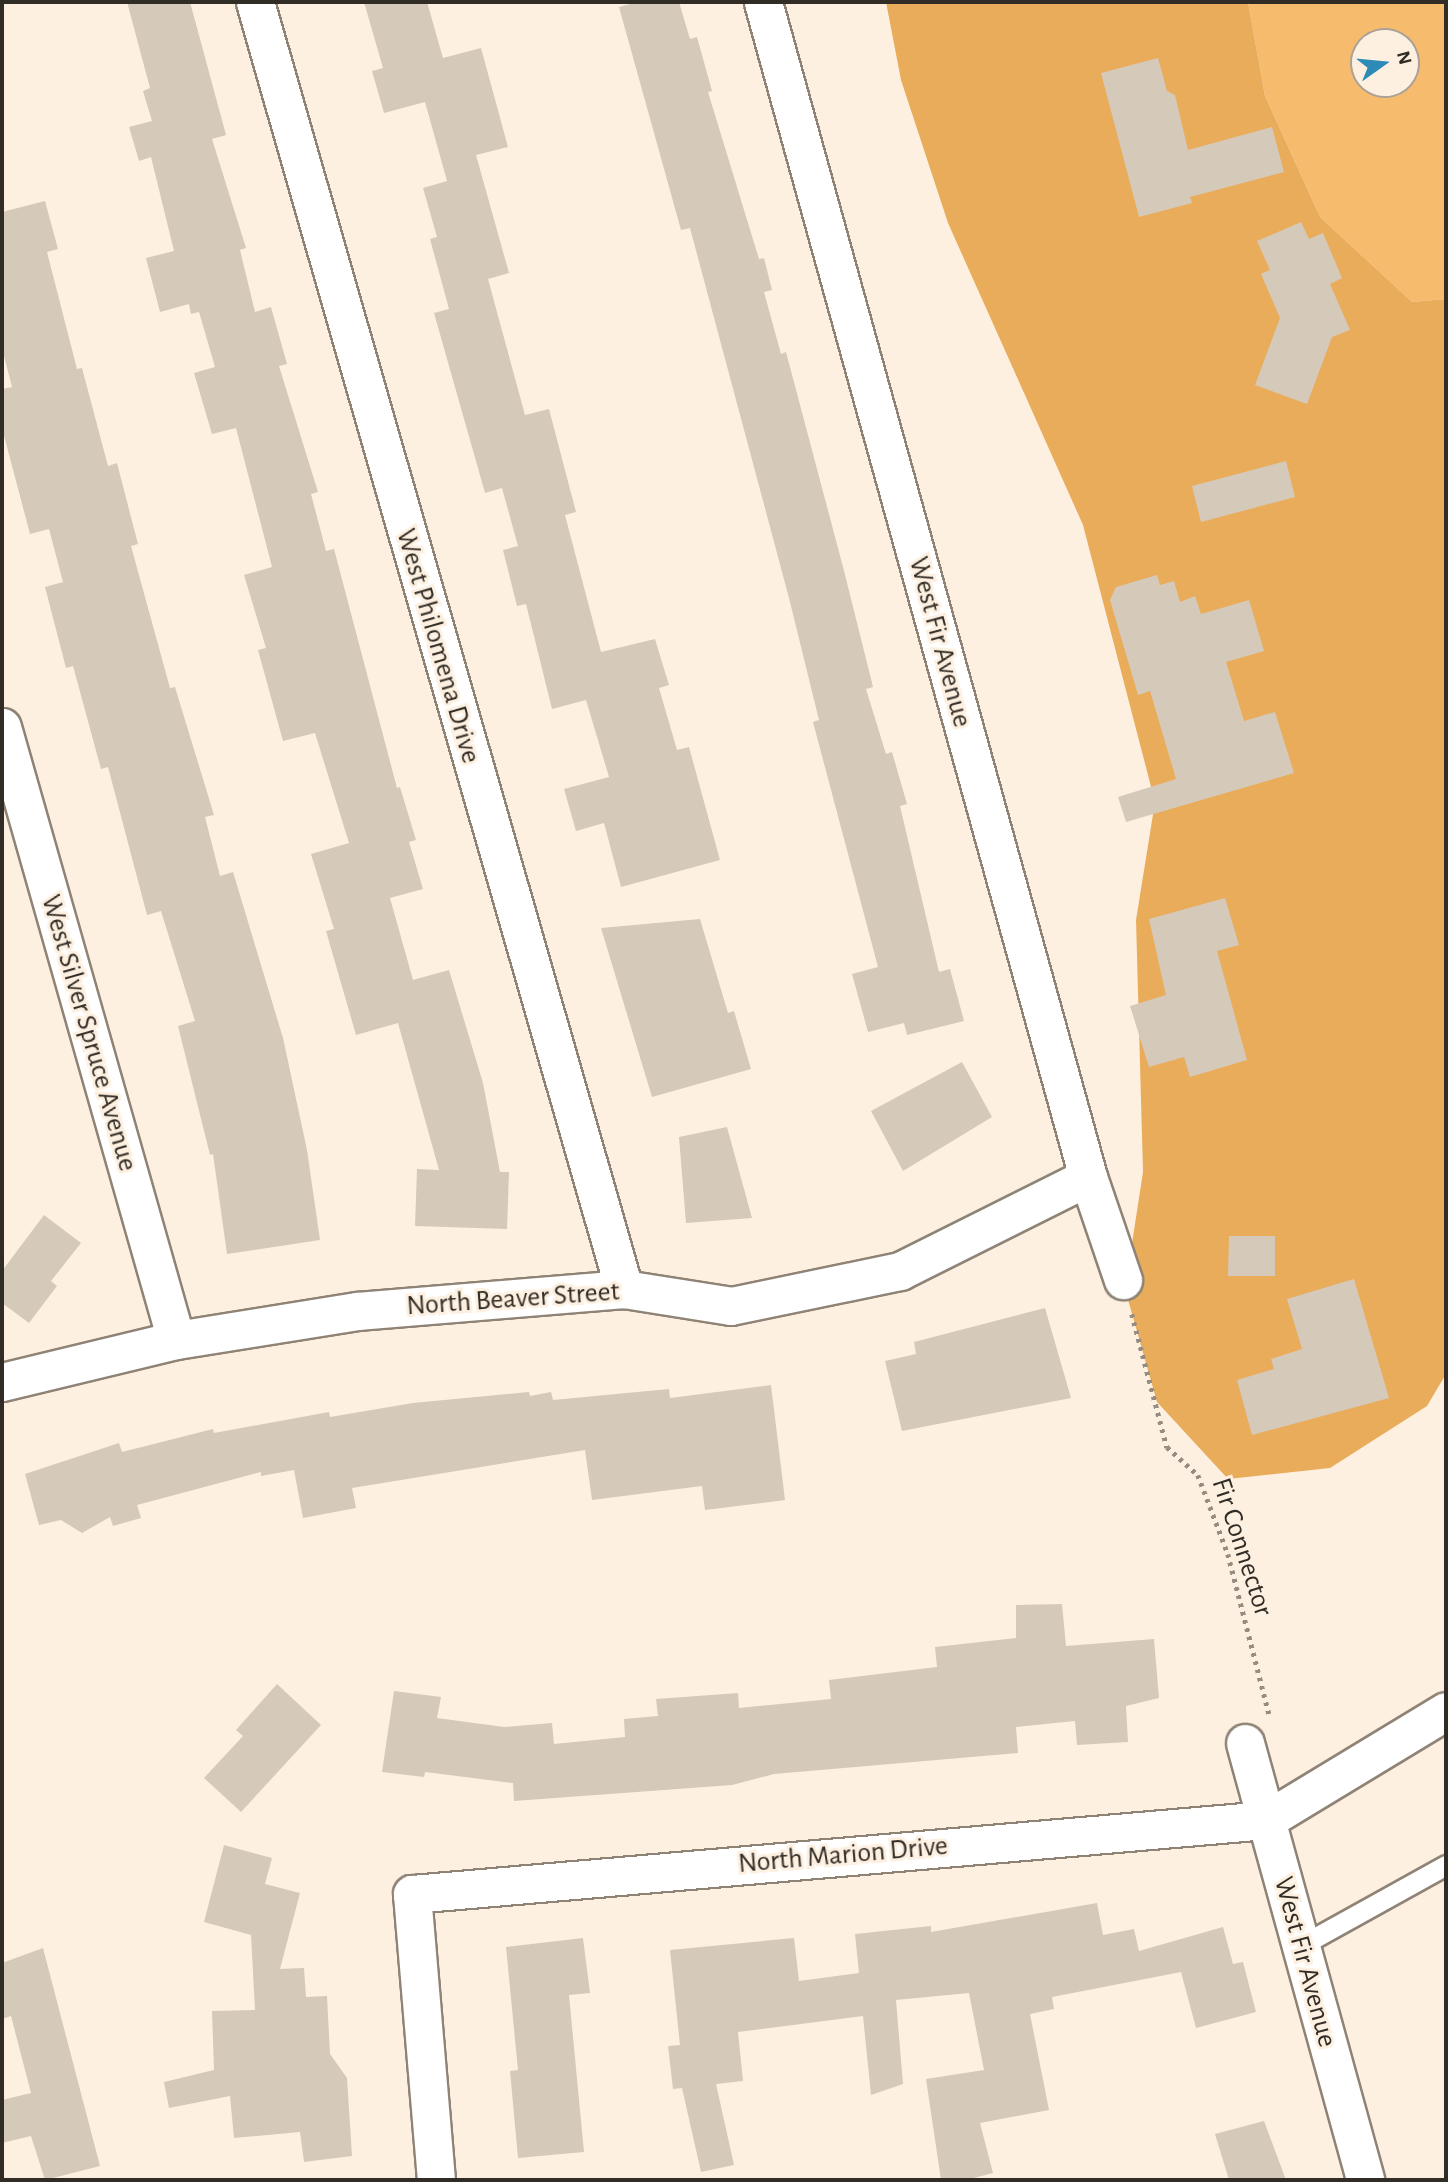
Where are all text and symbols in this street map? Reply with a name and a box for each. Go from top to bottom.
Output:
north arrow [1350,28,1420,98]
text: N [1393,49,1415,67]
street label: West Philomena Drive [388,525,488,767]
street label: West Fir Avenue [901,553,979,731]
street label: West Silver Spruce Avenue [33,891,145,1175]
street label: North Beaver Street [405,1275,621,1323]
street label: Fir Connector [1204,1474,1280,1620]
street label: North Marion Drive [737,1829,949,1881]
street label: West Fir Avenue [1266,1873,1344,2051]

